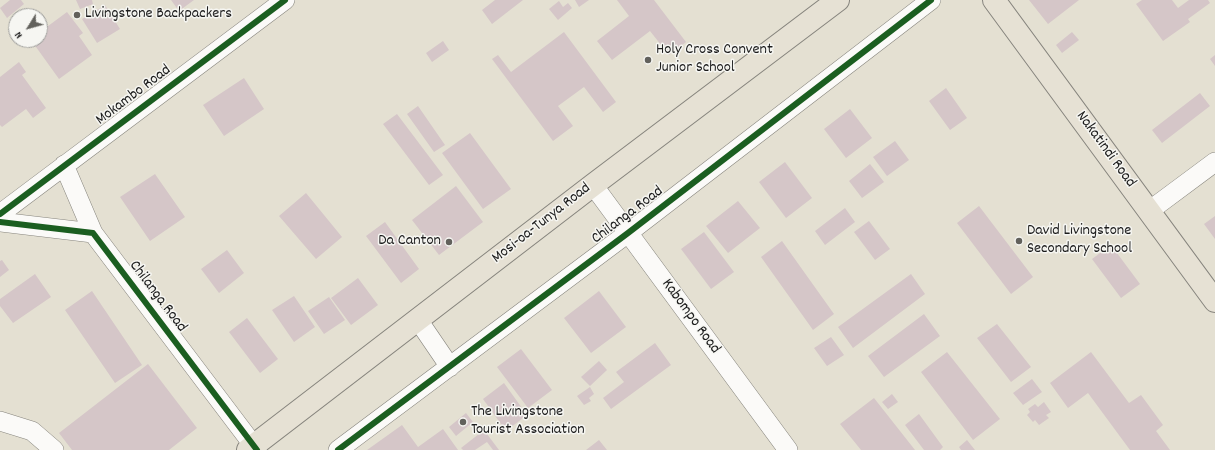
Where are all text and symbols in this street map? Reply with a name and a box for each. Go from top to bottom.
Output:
place label: Livingstone Backpackers [85,5,232,25]
north arrow [8,8,48,48]
marker: Livingstone Backpackers [72,10,82,20]
text: N [11,28,27,42]
place label: Holy Cross Convent Junior School [656,41,773,79]
marker: Holy Cross Convent Junior School [643,55,653,65]
street label: Mokambo Road [93,61,175,131]
street label: Nakatindi Road [1071,108,1139,192]
street label: Mosi-oa-Tunya Road [489,180,595,268]
street label: Chilanga Road [588,183,668,249]
place label: David Livingstone Secondary School [1027,222,1132,260]
place label: Da Canton [378,232,441,252]
marker: David Livingstone Secondary School [1014,236,1024,246]
marker: Da Canton [444,237,454,247]
street label: Chilanga Road [124,257,190,337]
street label: Kabompo Road [656,276,724,358]
place label: The Livingstone Tourist Association [471,403,585,441]
marker: The Livingstone Tourist Association [458,417,468,427]

